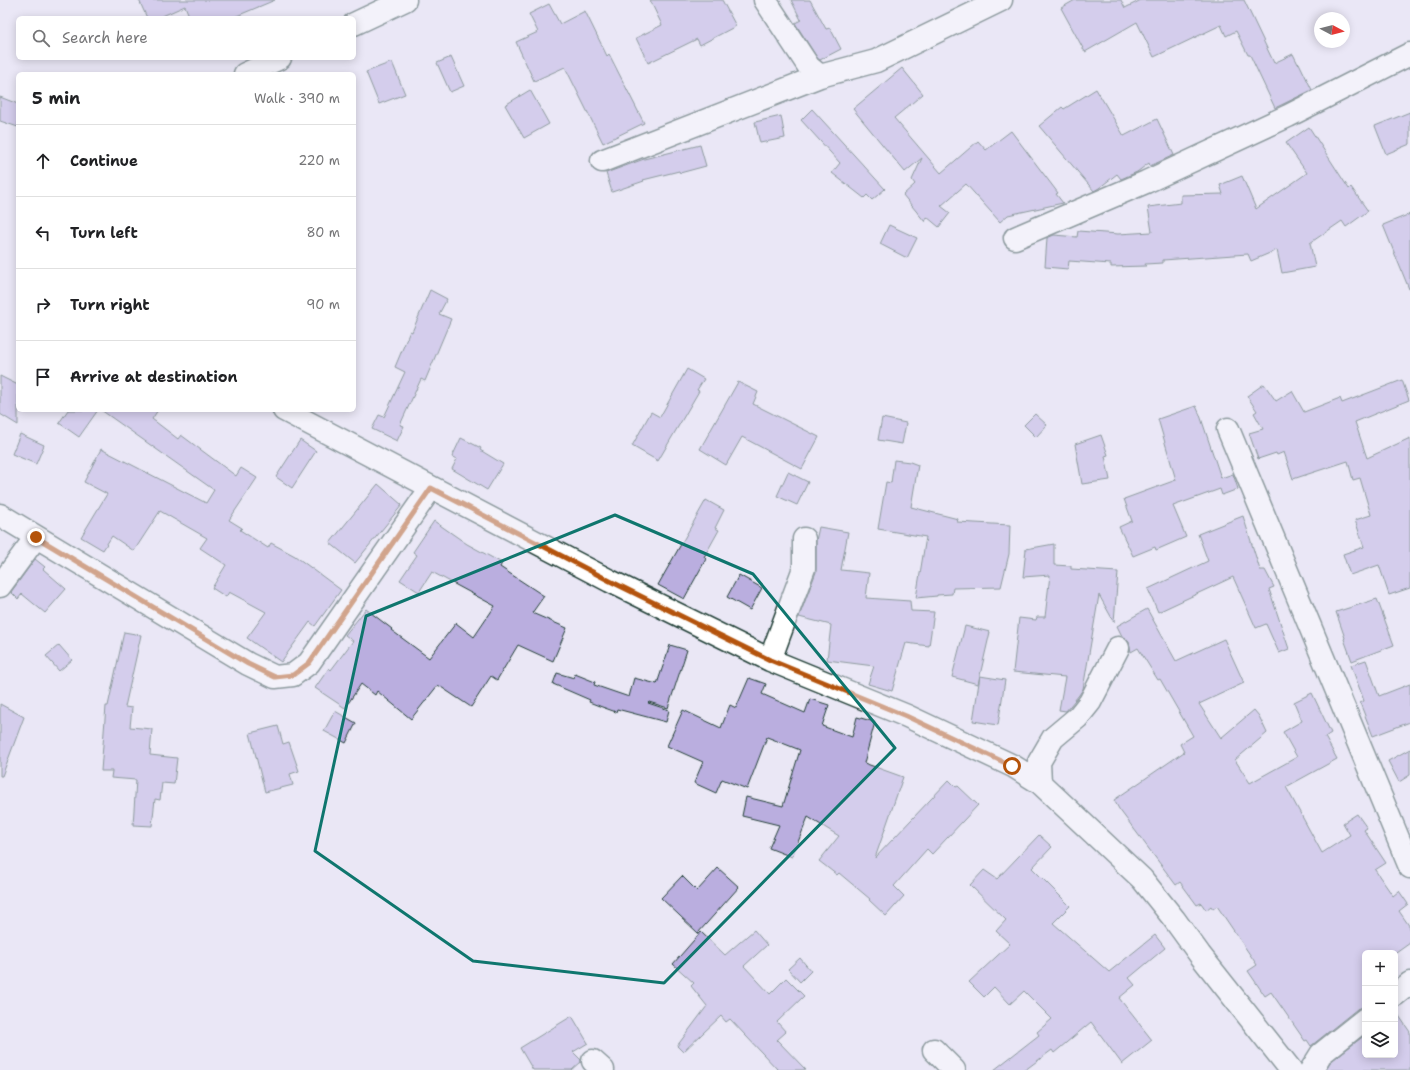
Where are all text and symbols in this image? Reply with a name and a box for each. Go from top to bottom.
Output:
north arrow [1314,12,1350,48]
search box [16,16,356,60]
icon: search [30,27,52,49]
text: Search here [62,28,148,48]
text: 5 min [32,87,80,109]
text: Walk · 390 m [254,90,340,107]
icon: ahead [32,150,54,172]
text: Continue [70,151,138,171]
text: 220 m [298,152,340,169]
icon: left [32,222,54,244]
text: Turn left [70,223,138,243]
text: 80 m [306,224,340,241]
icon: right [32,294,54,316]
text: Turn right [70,295,150,315]
text: 90 m [306,296,340,313]
icon: arrive [32,366,54,388]
text: Arrive at destination [70,367,238,387]
route end [27,528,45,546]
route start [1003,757,1021,775]
map controls [1362,950,1398,1058]
button: + [1362,950,1398,986]
button: − [1362,986,1398,1022]
button: layers [1362,1022,1398,1058]

